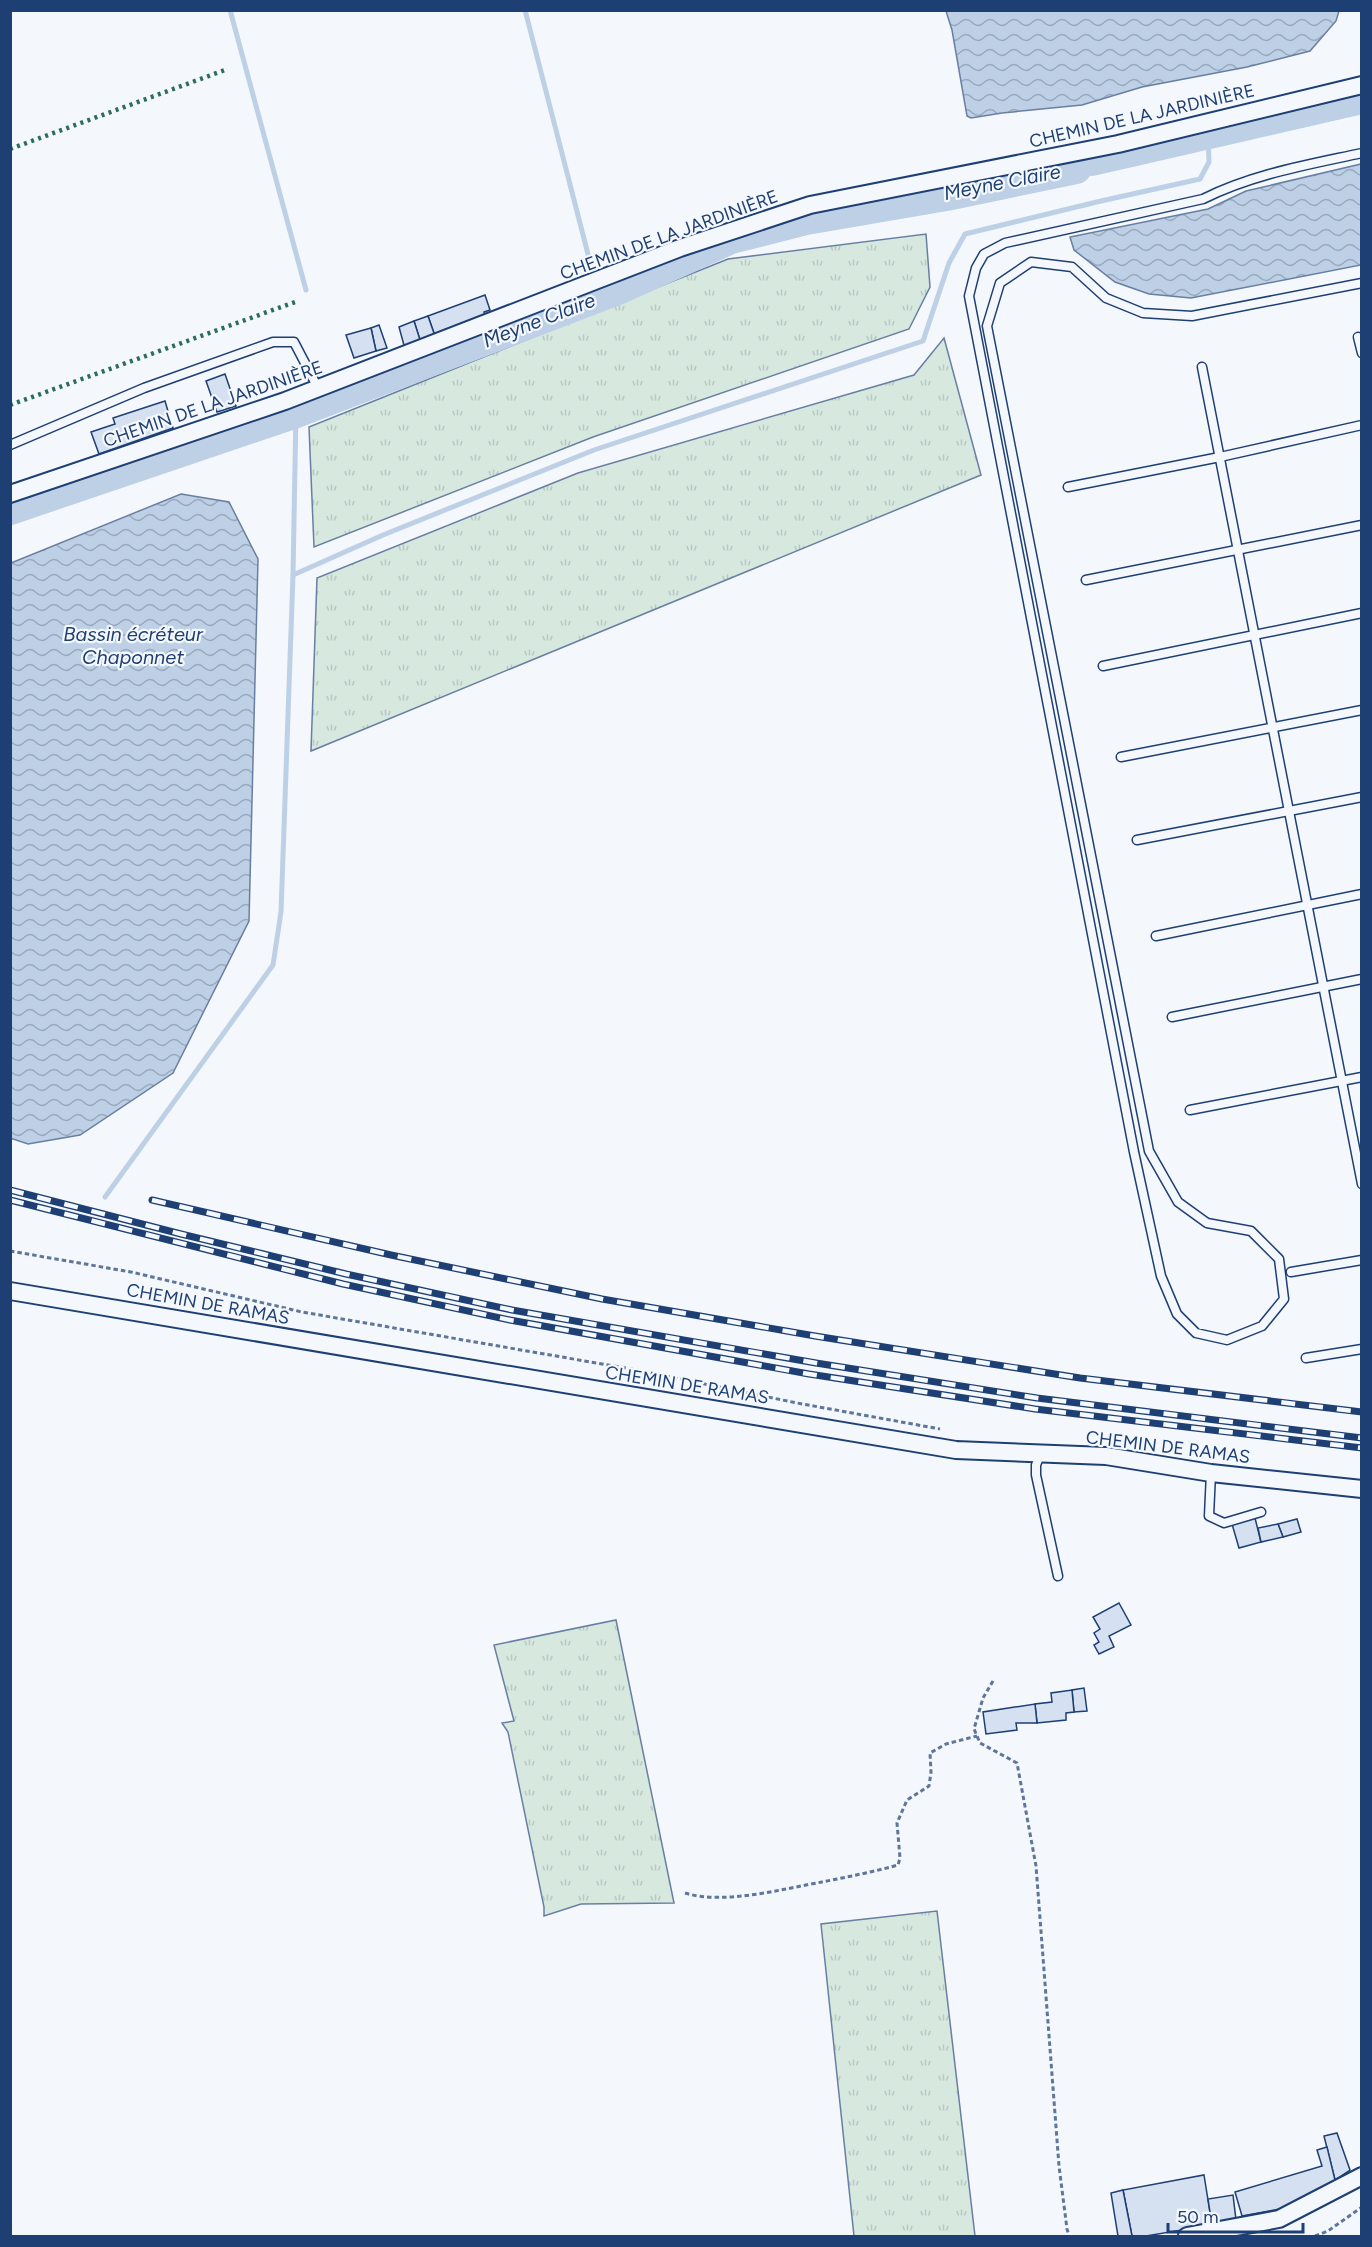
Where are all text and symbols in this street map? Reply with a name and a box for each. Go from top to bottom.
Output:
street label: CHEMIN DE LA JARDINIÈRE [1027,79,1257,153]
water label: Meyne Claire [942,159,1062,205]
street label: CHEMIN DE LA JARDINIÈRE [557,185,781,285]
water label: Meyne Claire [479,288,599,352]
street label: CHEMIN DE LA JARDINIÈRE [100,356,326,452]
water label: Bassin écréteur Chaponnet [63,622,204,669]
street label: CHEMIN DE RAMAS [125,1279,291,1329]
street label: CHEMIN DE RAMAS [604,1361,770,1409]
street label: CHEMIN DE RAMAS [1085,1426,1251,1468]
scale bar [1168,2196,1303,2234]
text: 50 m [1177,2206,1219,2228]

